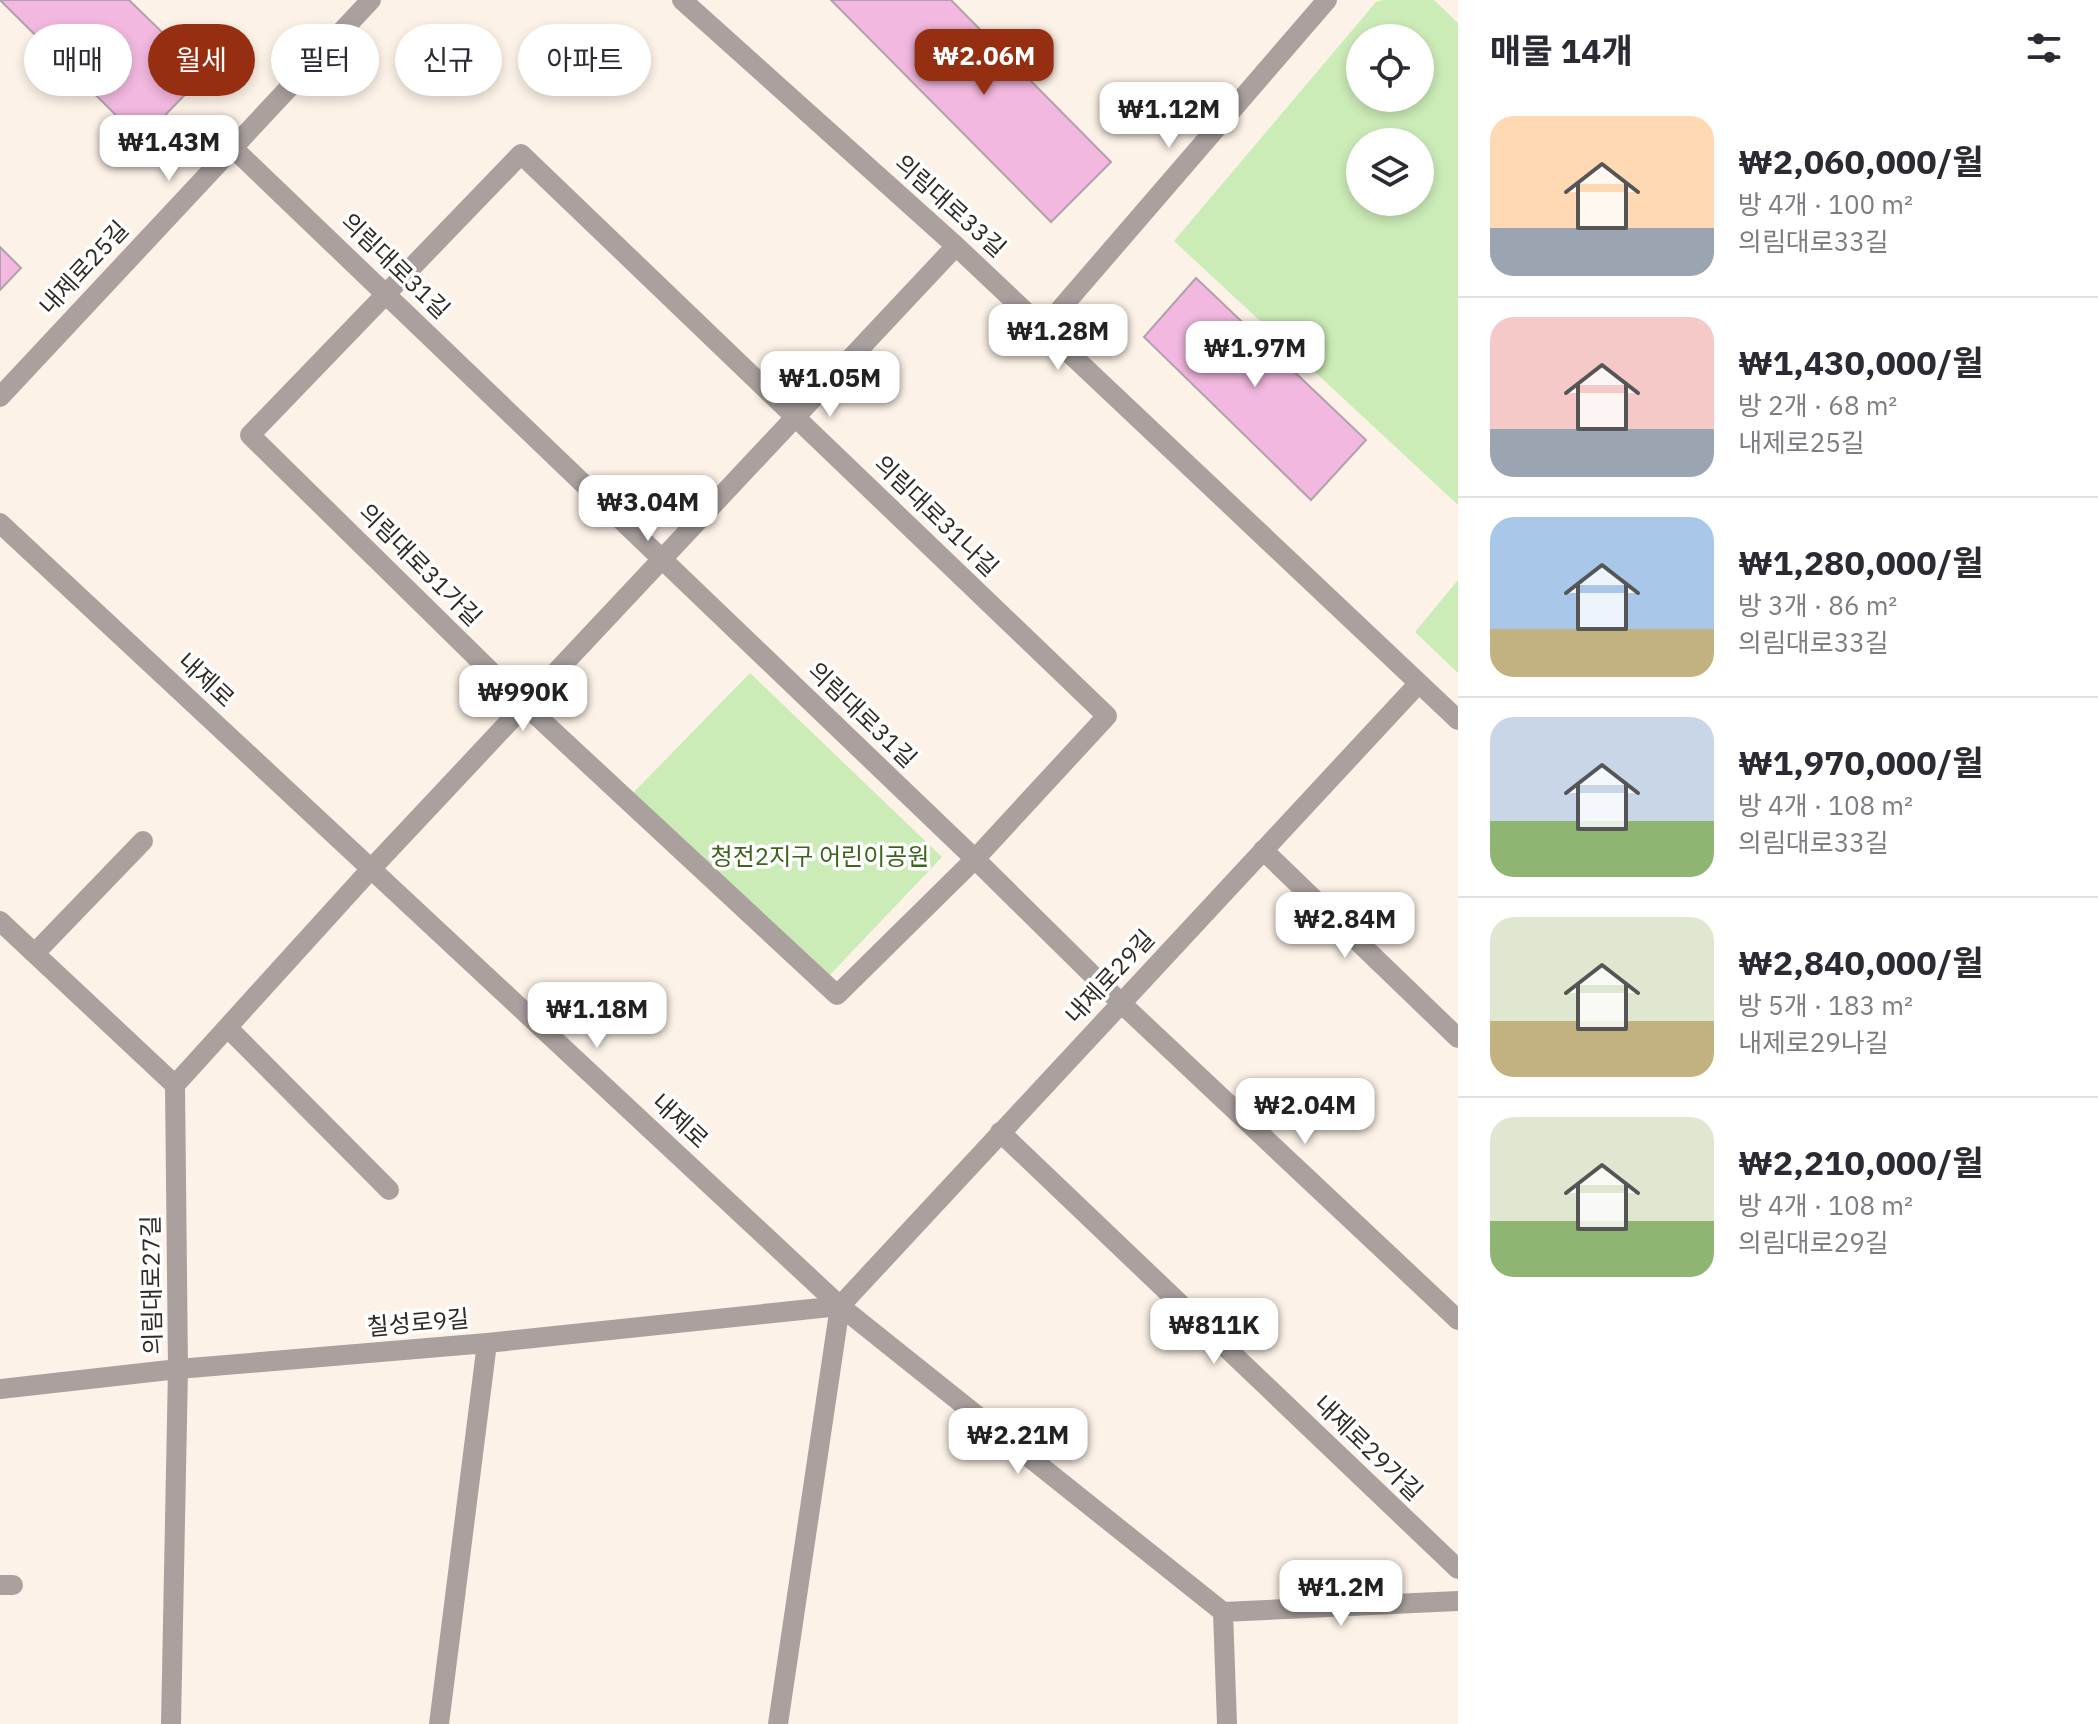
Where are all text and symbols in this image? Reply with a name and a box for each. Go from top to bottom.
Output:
chip: 매매 [24,24,132,96]
chip: 월세 [148,24,255,96]
chip: 필터 [271,24,379,96]
chip: 신규 [395,24,502,96]
chip: 아파트 [518,24,651,96]
map controls [1346,24,1434,216]
button: locate [1346,24,1434,112]
icon: filters [2022,26,2066,70]
text: 매물 14개 [1490,28,1633,72]
pin: ₩2.06M [919,29,1049,97]
text: ₩2.06M [933,38,1035,72]
pin: ₩1.12M [1104,82,1234,150]
text: ₩1.12M [1118,91,1220,125]
pin: ₩1.43M [104,115,234,183]
text: ₩1.43M [118,124,220,158]
button: layers [1346,128,1434,216]
text: ₩2,060,000/월 [1738,139,1984,183]
street label: 의림대로33길 [888,147,1013,264]
icon: home [1554,148,1650,244]
text: 방 4개 · 100 m² [1738,187,1913,221]
street label: 의림대로31길 [335,205,457,325]
street label: 내제로25길 [32,214,135,321]
text: 의림대로33길 [1738,224,1889,258]
pin: ₩1.28M [993,304,1123,372]
text: ₩1.28M [1007,313,1109,347]
pin: ₩1.97M [1190,321,1320,389]
text: ₩1.97M [1204,330,1306,364]
text: ₩1,430,000/월 [1738,340,1984,384]
icon: home [1554,349,1650,445]
pin: ₩1.05M [765,351,895,419]
text: ₩1.05M [779,360,881,394]
text: 방 2개 · 68 m² [1738,388,1897,422]
text: 내제로25길 [1738,425,1865,459]
street label: 의림대로31나길 [868,448,1006,583]
pin: ₩3.04M [583,475,713,543]
text: ₩3.04M [597,484,699,518]
street label: 의림대로31가길 [352,496,489,633]
text: ₩1,280,000/월 [1738,540,1984,584]
icon: home [1554,549,1650,645]
text: 방 3개 · 86 m² [1738,588,1897,622]
text: 의림대로33길 [1738,625,1889,659]
street label: 내제로 [172,645,242,714]
street label: 의림대로31길 [802,654,924,774]
pin: ₩990K [467,665,579,733]
text: ₩990K [477,674,569,708]
text: ₩1,970,000/월 [1738,740,1984,784]
icon: home [1554,749,1650,845]
text: 방 4개 · 108 m² [1738,788,1913,822]
text: 의림대로33길 [1738,825,1889,859]
park label: 청전2지구 어린이공원 [711,840,929,872]
pin: ₩2.84M [1280,892,1410,960]
text: ₩2.84M [1294,901,1396,935]
street label: 내제로29길 [1058,923,1161,1030]
text: ₩2,840,000/월 [1738,940,1984,984]
icon: home [1554,949,1650,1045]
pin: ₩1.18M [532,982,662,1050]
text: 방 5개 · 183 m² [1738,988,1913,1022]
text: ₩1.18M [546,991,648,1025]
text: 내제로29나길 [1738,1025,1889,1059]
pin: ₩2.04M [1240,1078,1370,1146]
street label: 내제로 [646,1086,716,1155]
text: ₩2.04M [1254,1087,1356,1121]
text: ₩2,210,000/월 [1738,1140,1984,1184]
icon: home [1554,1149,1650,1245]
text: 방 4개 · 108 m² [1738,1188,1913,1222]
street label: 의림대로27길 [134,1215,168,1355]
text: 의림대로29길 [1738,1225,1889,1259]
pin: ₩811K [1158,1298,1270,1366]
street label: 칠성로9길 [365,1302,470,1342]
text: ₩811K [1168,1307,1260,1341]
street label: 내제로29가길 [1308,1387,1430,1507]
pin: ₩2.21M [953,1408,1083,1476]
text: ₩2.21M [967,1417,1069,1451]
pin: ₩1.2M [1285,1560,1397,1628]
text: ₩1.2M [1297,1569,1385,1603]

